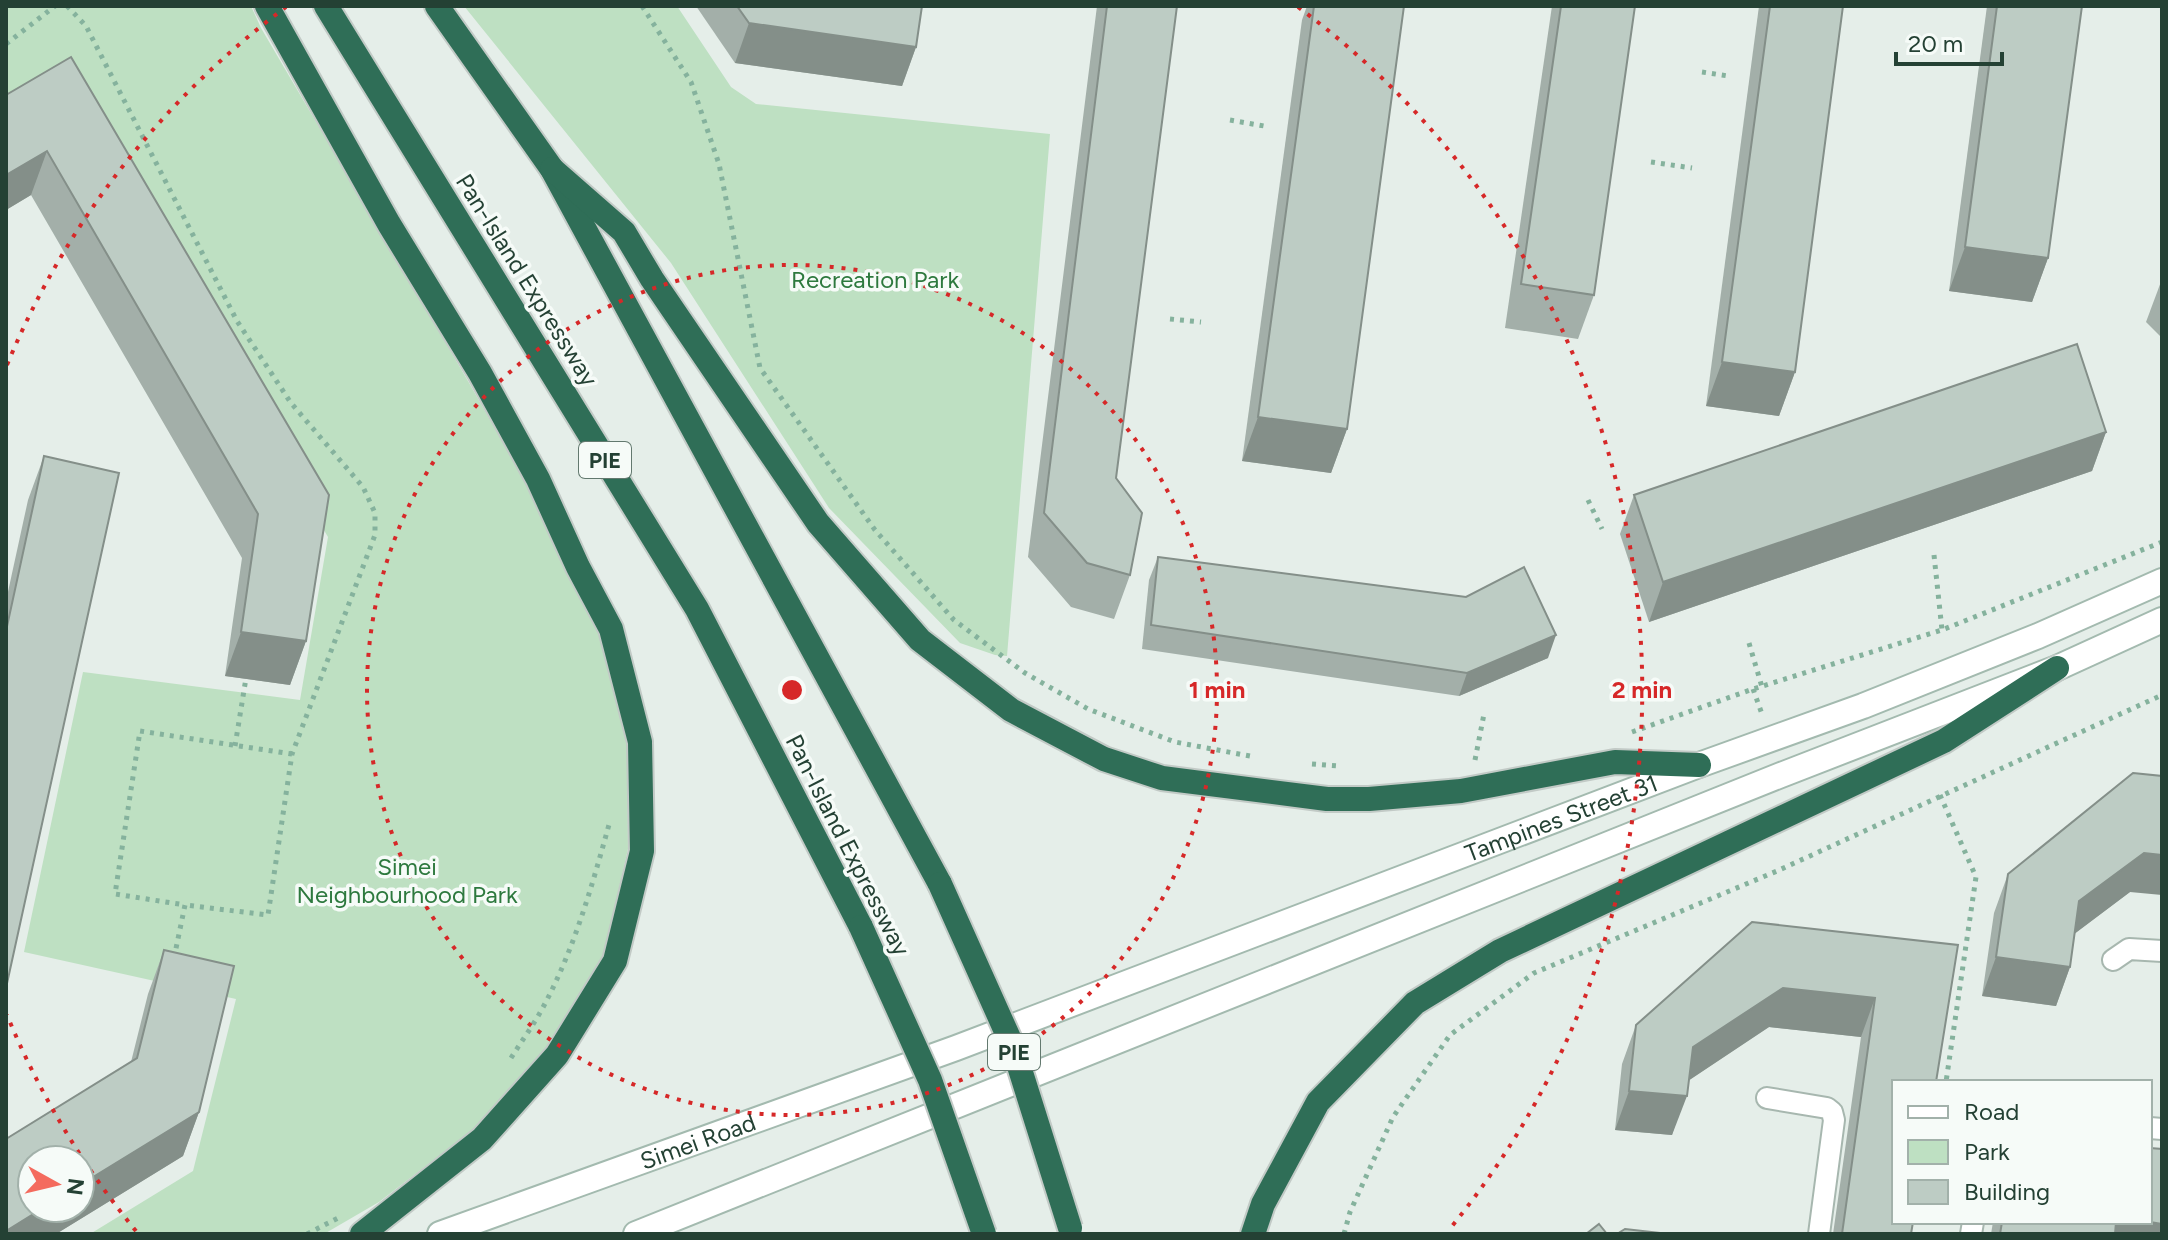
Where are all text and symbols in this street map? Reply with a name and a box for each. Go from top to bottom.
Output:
scale bar [1896,16,2002,66]
text: 20 m [1908,29,1963,58]
street label: Pan-Island Expressway [450,169,604,392]
park label: Recreation Park [791,265,959,294]
road number: PIE [579,442,631,478]
text: 1 min [1189,675,1245,704]
text: 2 min [1612,675,1672,704]
centre of rings [778,676,806,704]
street label: Pan-Island Expressway [780,729,917,961]
street label: Tampines Street 31 [1461,768,1662,867]
park label: Simei Neighbourhood Park [296,852,518,909]
road number: PIE [988,1034,1040,1070]
legend [1892,1080,2152,1224]
text: Road [1964,1097,2019,1126]
street label: Simei Road [636,1107,759,1175]
text: Park [1964,1137,2010,1166]
north arrow [16,1144,96,1224]
text: N [61,1176,90,1197]
text: Building [1964,1177,2050,1206]

